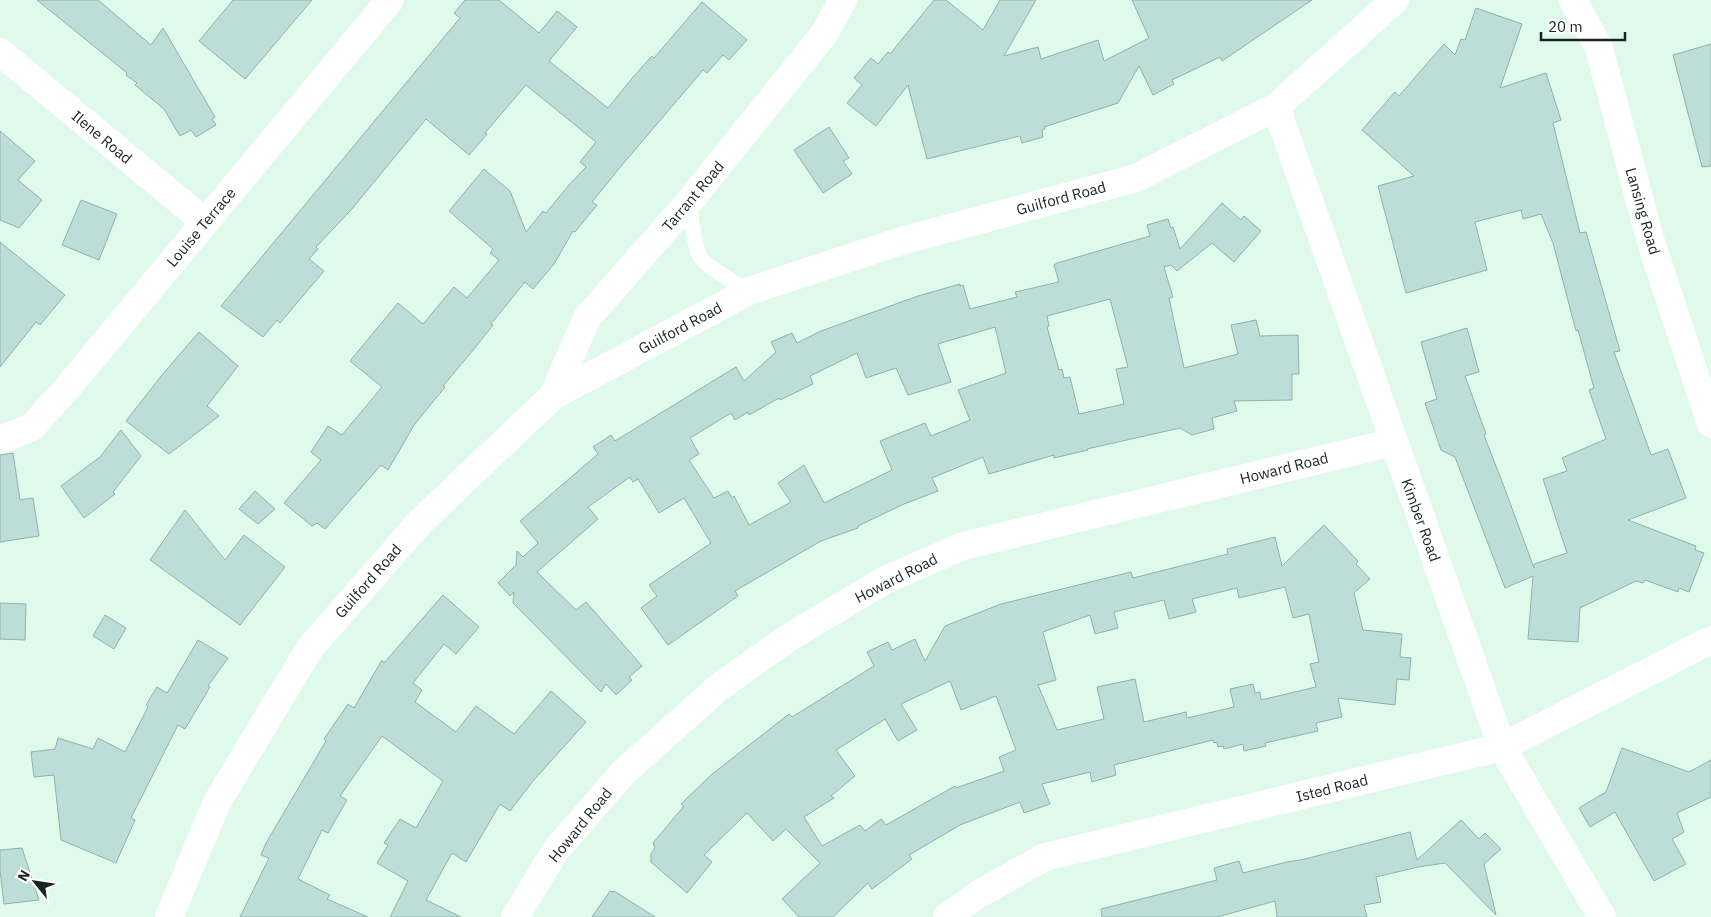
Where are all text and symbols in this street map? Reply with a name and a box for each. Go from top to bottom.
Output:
scale bar [1541,10,1625,42]
text: 20 m [1548,17,1583,36]
street label: Ilene Road [68,106,136,168]
street label: Tarrant Road [658,157,728,235]
street label: Lansing Road [1622,165,1664,257]
street label: Guilford Road [1014,177,1108,219]
street label: Louise Terrace [162,184,240,270]
street label: Guilford Road [635,298,725,358]
street label: Howard Road [1238,448,1330,488]
street label: Kimber Road [1397,476,1445,564]
street label: Guilford Road [331,540,405,622]
street label: Howard Road [851,549,941,607]
street label: Isted Road [1294,770,1370,806]
street label: Howard Road [544,784,616,866]
north arrow [10,857,60,907]
text: N [13,867,34,884]

